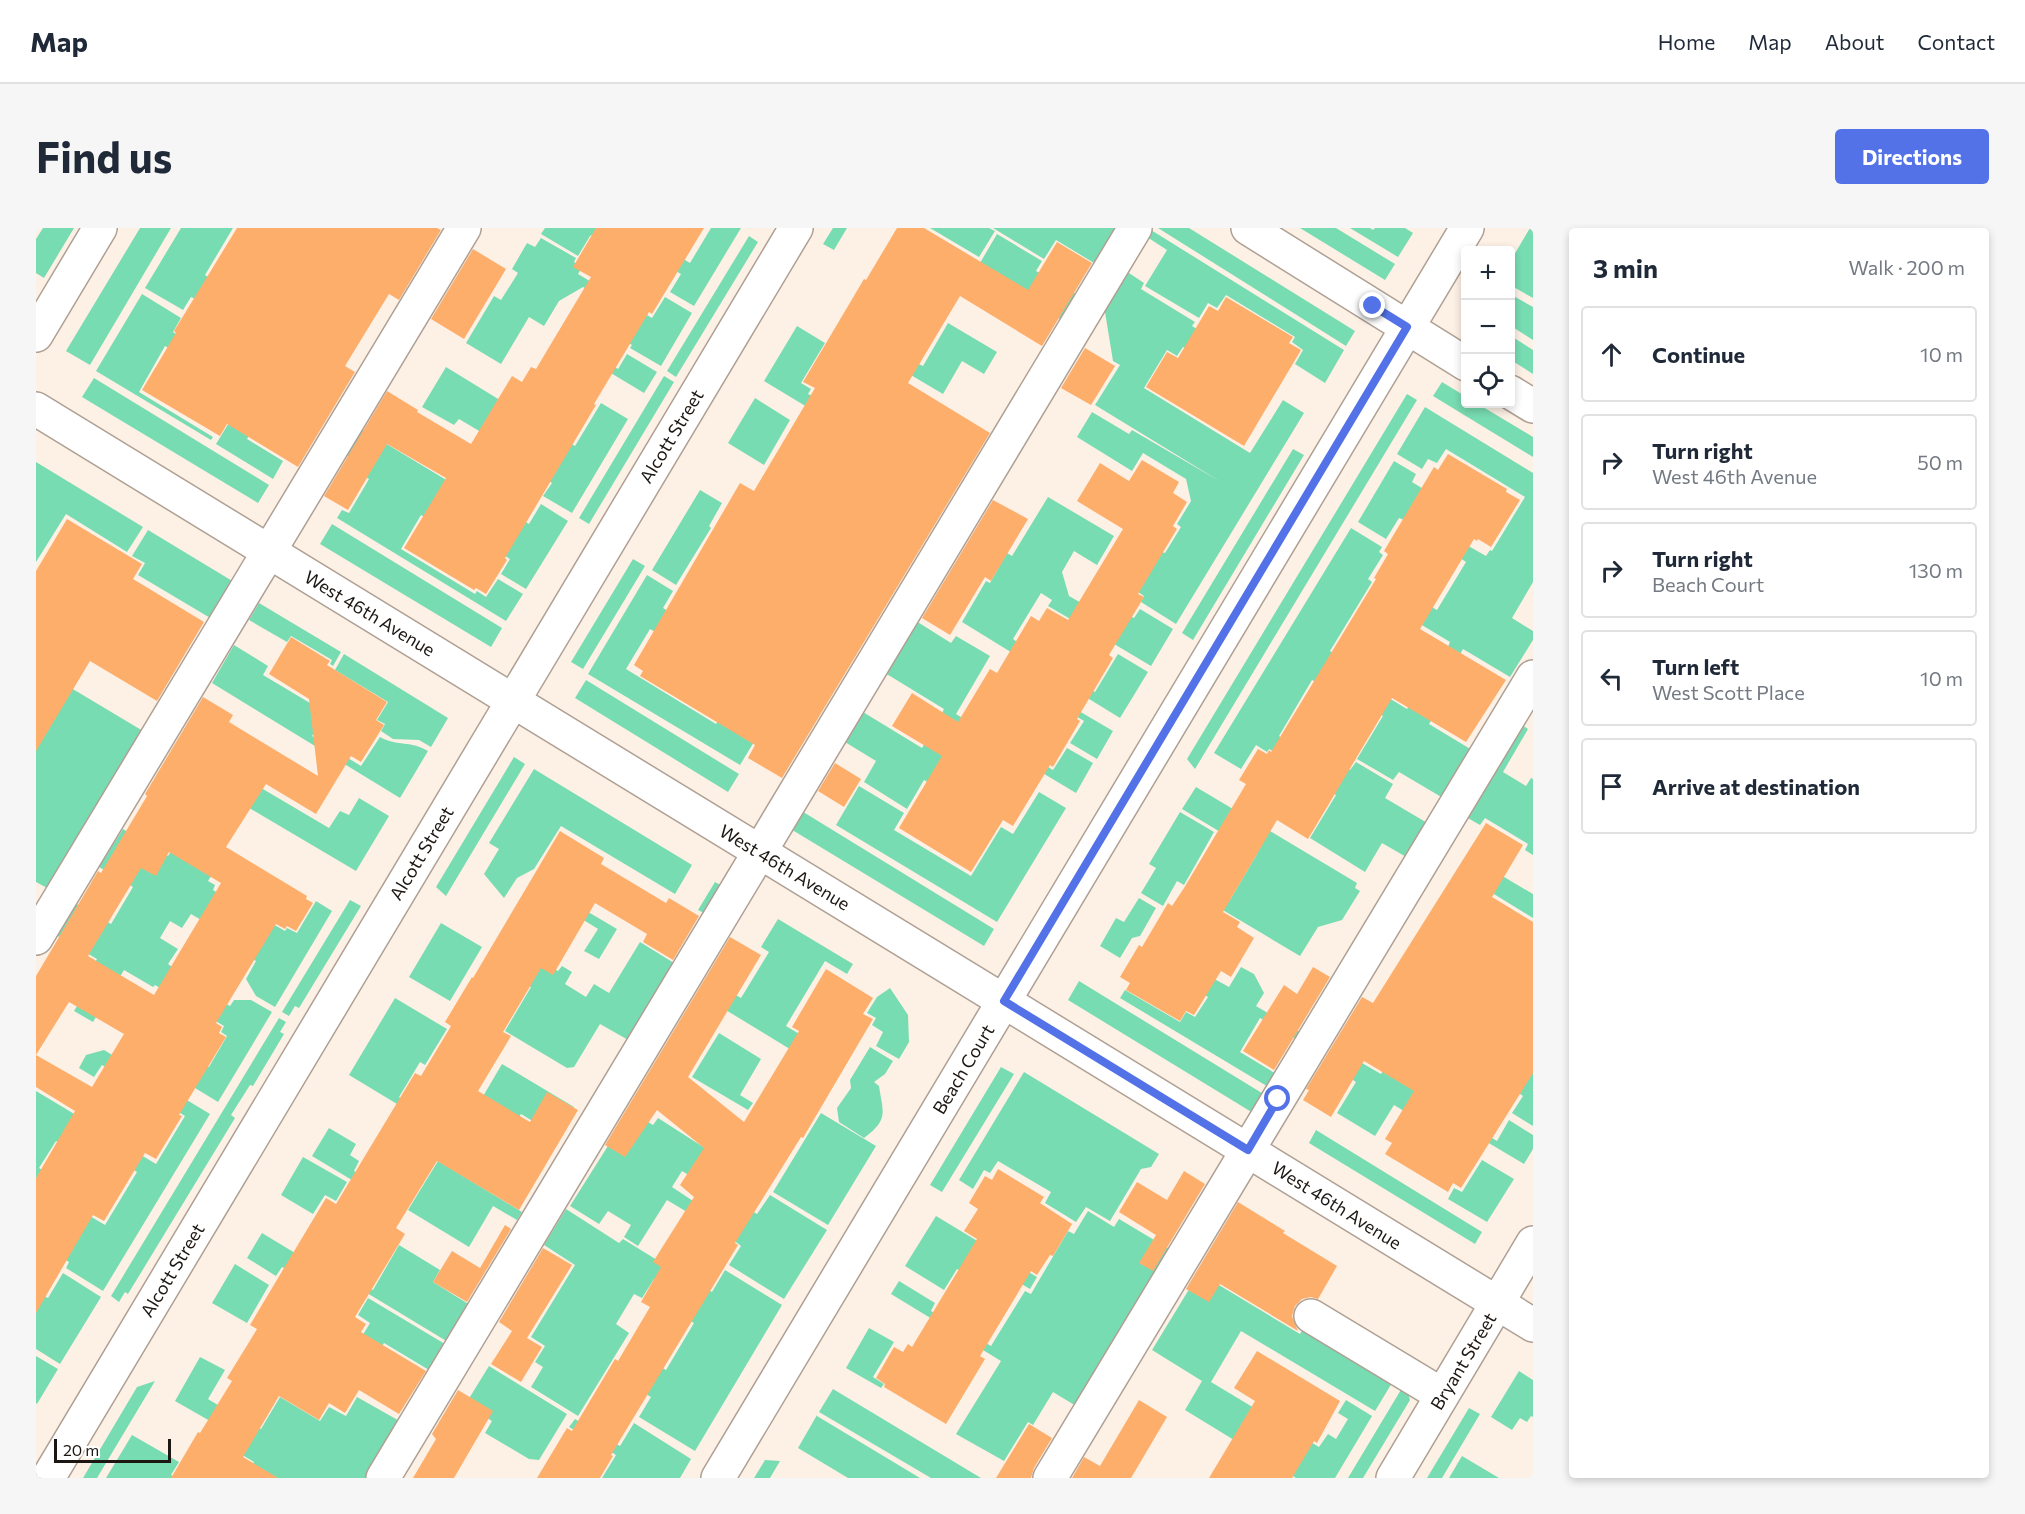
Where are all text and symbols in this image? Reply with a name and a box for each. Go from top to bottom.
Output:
text: Map [30,24,88,58]
text: Home [1658,29,1715,54]
text: Map [1748,29,1792,54]
text: About [1825,29,1884,54]
text: Contact [1917,29,1995,54]
button: Directions [1835,129,1989,184]
text: Find us [36,130,172,182]
map controls [1461,246,1515,408]
button: + [1461,246,1515,300]
text: 3 min [1593,252,1658,283]
text: Walk · 200 m [1848,255,1965,279]
route end [1359,292,1385,318]
button: − [1461,300,1515,354]
icon: ahead [1595,338,1628,371]
text: Continue [1652,341,1745,368]
text: 10 m [1920,342,1963,366]
button: locate [1461,354,1515,408]
street label: Alcott Street [634,385,708,487]
text: Turn right [1652,437,1753,464]
icon: right [1595,446,1628,479]
text: 50 m [1917,450,1963,474]
text: West 46th Avenue [1652,464,1817,488]
text: Turn right [1652,545,1753,572]
icon: right [1595,554,1628,587]
text: 130 m [1909,558,1963,582]
street label: West 46th Avenue [301,565,439,661]
text: Beach Court [1652,572,1764,596]
text: Turn left [1652,653,1739,680]
icon: left [1595,662,1628,695]
text: 10 m [1920,666,1963,690]
text: West Scott Place [1652,680,1805,704]
icon: arrive [1595,770,1628,803]
text: Arrive at destination [1652,773,1860,800]
street label: Alcott Street [384,802,458,904]
street label: West 46th Avenue [716,819,854,915]
street label: Beach Court [928,1020,998,1118]
route start [1264,1085,1290,1111]
street label: West 46th Avenue [1268,1156,1406,1254]
street label: Alcott Street [135,1219,209,1321]
street label: Bryant Street [1425,1308,1501,1414]
scale bar [54,1436,171,1464]
text: 20 m [63,1440,99,1459]

